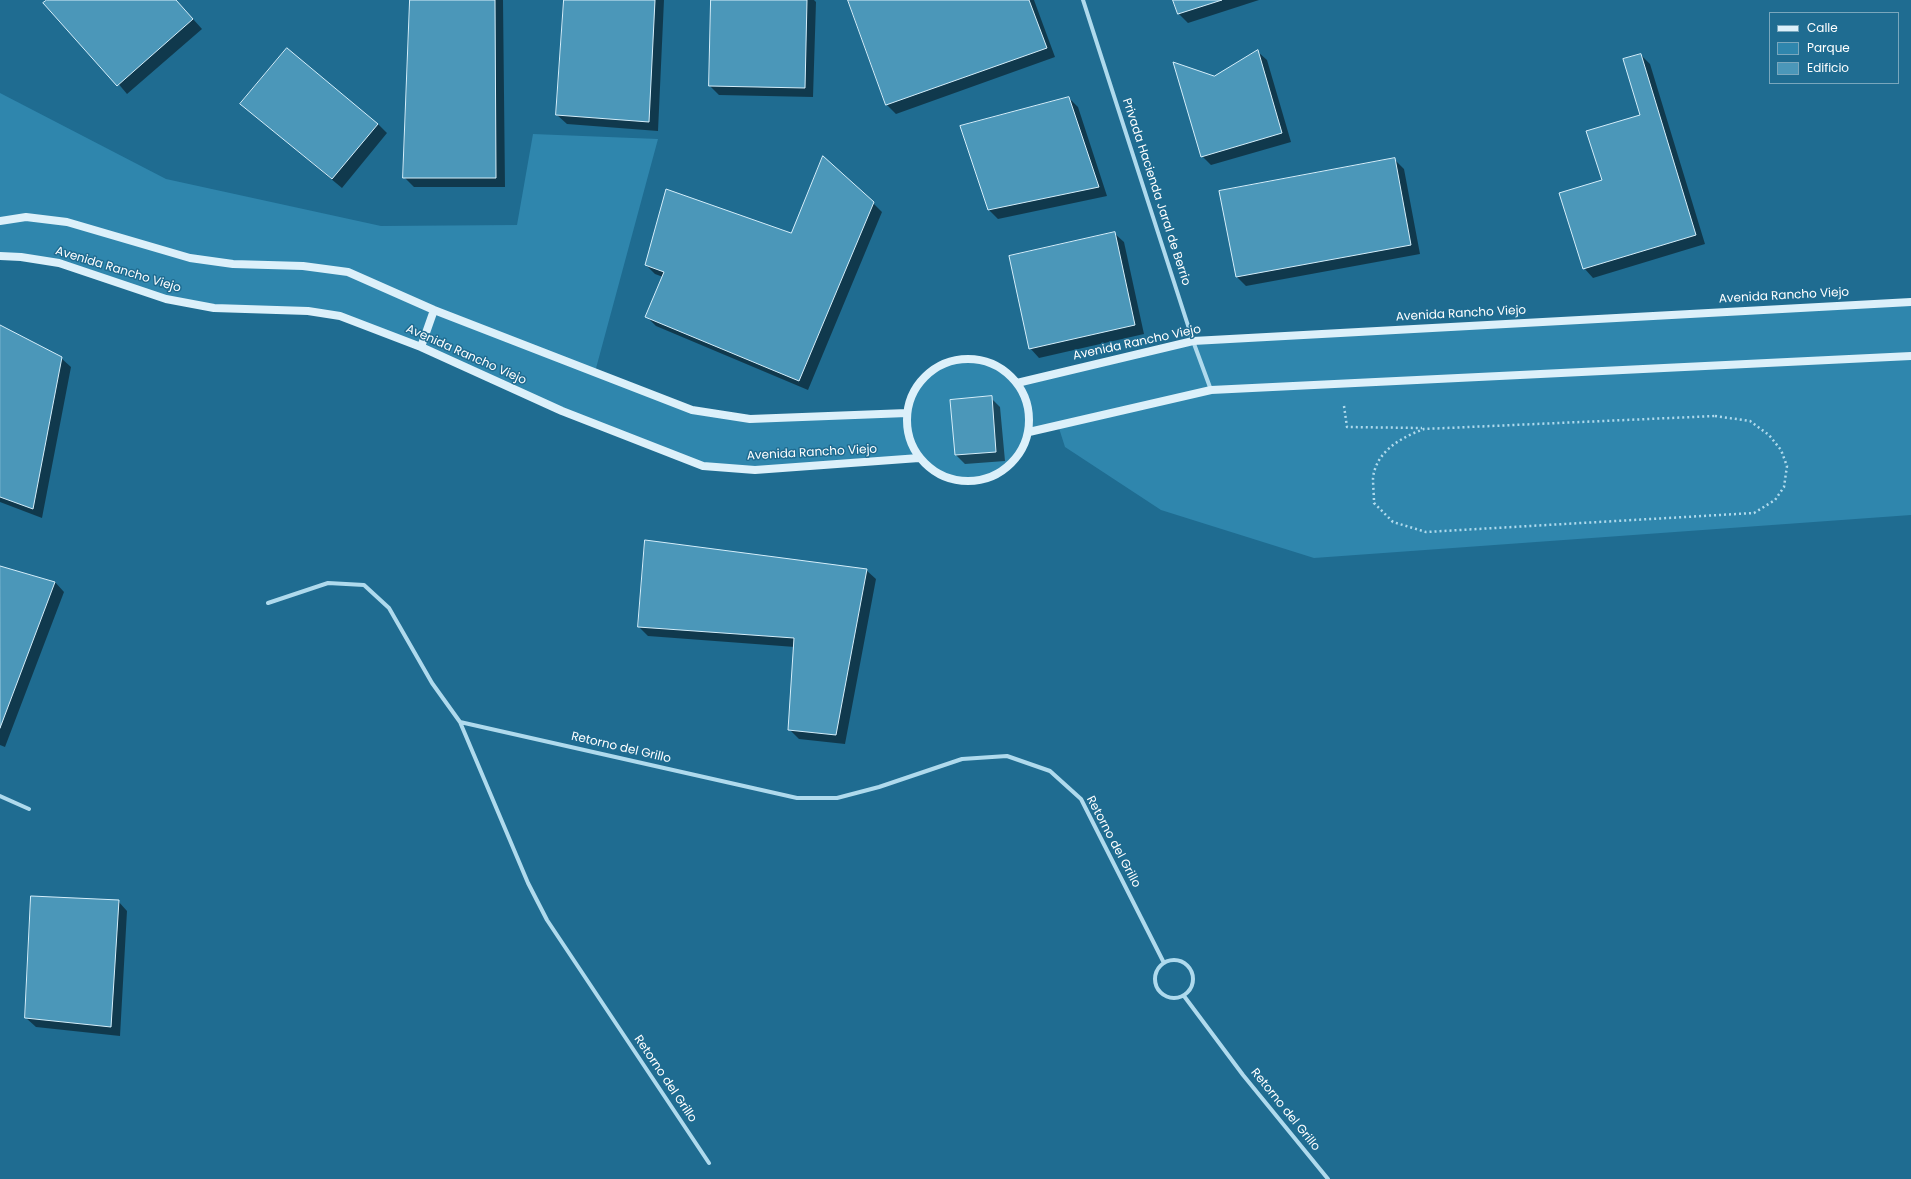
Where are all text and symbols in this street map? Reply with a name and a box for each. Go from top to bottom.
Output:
legend [1769,12,1899,84]
text: Calle [1807,19,1838,36]
text: Parque [1807,39,1850,56]
text: Edificio [1807,59,1849,76]
street label: Privada Hacienda Jaral de Berrio [1119,96,1193,288]
street label: Avenida Rancho Viejo [54,244,182,296]
street label: Avenida Rancho Viejo [1719,285,1849,307]
street label: Avenida Rancho Viejo [1396,303,1526,325]
street label: Avenida Rancho Viejo [404,322,528,388]
street label: Avenida Rancho Viejo [1072,322,1202,364]
street label: Avenida Rancho Viejo [747,442,877,464]
street label: Retorno del Grillo [570,730,672,766]
street label: Retorno del Grillo [1083,794,1143,890]
street label: Retorno del Grillo [631,1033,699,1125]
street label: Retorno del Grillo [1247,1066,1323,1154]

